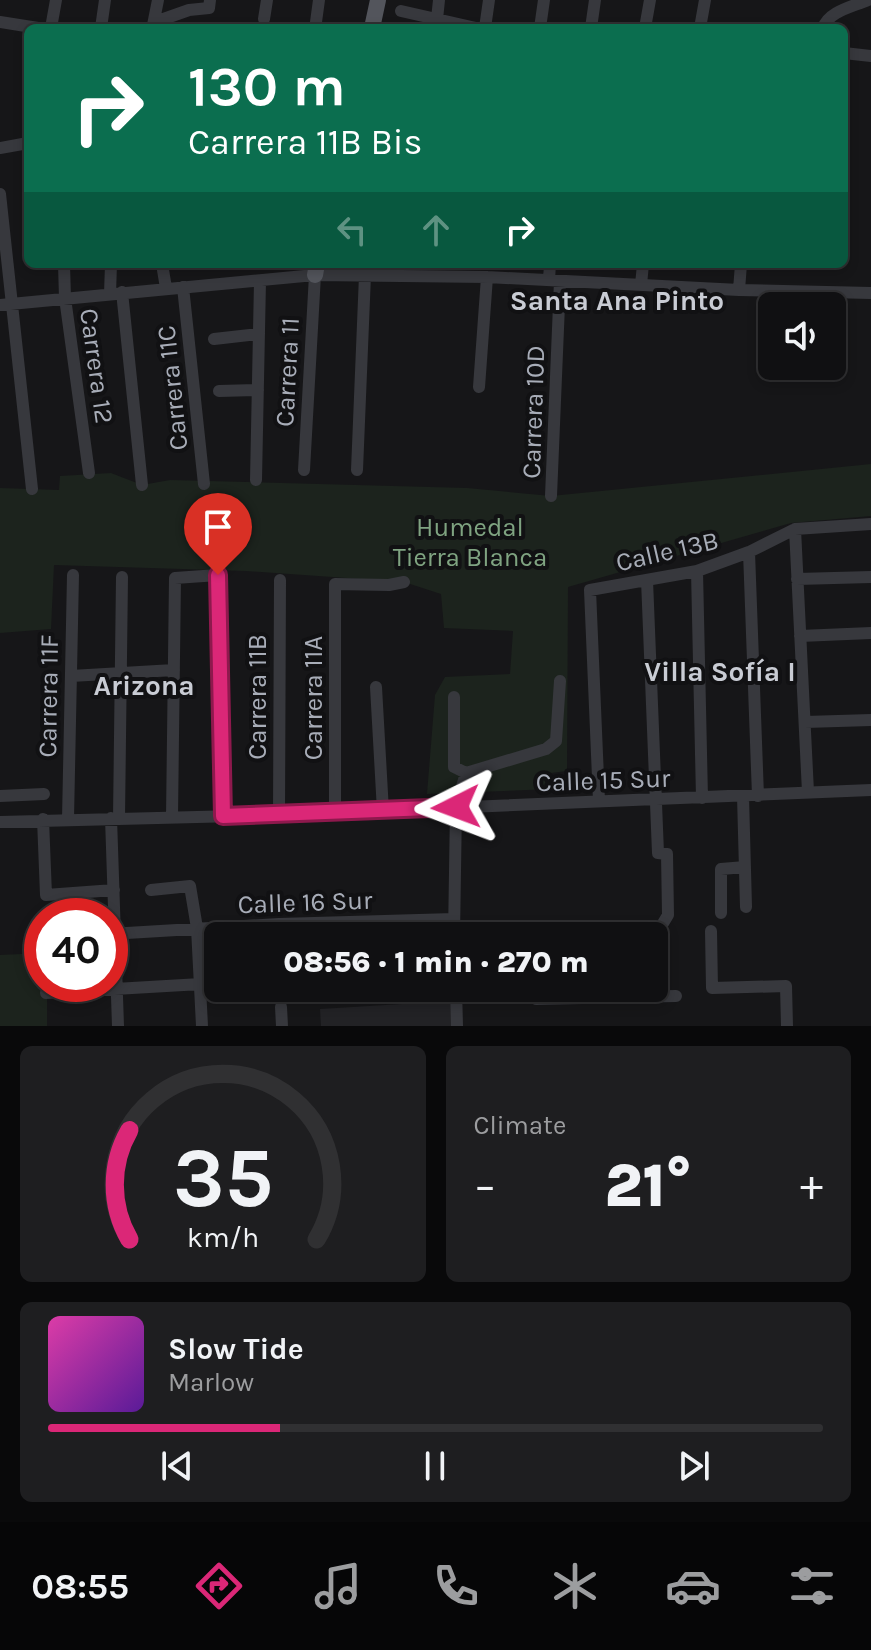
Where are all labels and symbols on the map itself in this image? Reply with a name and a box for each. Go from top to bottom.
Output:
district label: Santa Ana Pinto [510,284,724,317]
street label: Carrera 12 [73,307,120,426]
street label: Carrera 11 [269,317,306,428]
street label: Carrera 11C [151,324,194,452]
street label: Carrera 10D [516,345,551,479]
pin [184,493,252,575]
park label: Humedal Tierra Blanca [393,512,547,573]
street label: Calle 13B [613,525,721,578]
street label: Carrera 11F [32,634,65,758]
street label: Carrera 11B [242,634,273,760]
street label: Carrera 11A [298,636,329,760]
district label: Villa Sofía I [644,655,796,688]
district label: Arizona [93,669,195,702]
street label: Calle 15 Sur [535,763,671,798]
position arrow [414,765,498,849]
street label: Calle 16 Sur [237,885,374,920]
speed limit sign: 40 [24,898,128,1002]

